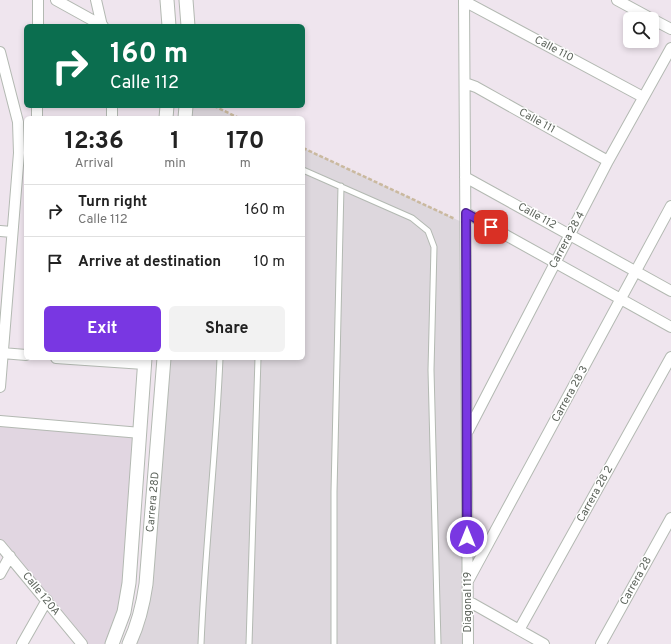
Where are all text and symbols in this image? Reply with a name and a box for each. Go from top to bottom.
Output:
map controls [623,12,659,48]
button: search [623,12,659,48]
street label: Calle 110 [532,33,576,65]
text: 160 m [110,37,188,73]
icon: right [44,40,96,92]
text: Calle 112 [110,72,179,95]
street label: Calle 111 [516,105,558,137]
text: 12:36 [64,127,124,157]
text: 1 [170,127,180,157]
text: 170 [226,127,265,157]
text: Arrival [75,156,113,172]
text: min [164,156,186,172]
text: m [240,156,251,172]
text: Turn right [78,193,147,212]
icon: right [44,200,66,222]
street label: Calle 112 [515,200,559,232]
text: 160 m [245,201,285,220]
street label: Carrera 28 4 [546,209,588,271]
pin [474,210,508,244]
text: Calle 112 [78,212,128,228]
icon: arrive [480,216,502,238]
icon: arrive [44,252,66,274]
text: Arrive at destination [78,253,221,272]
text: 10 m [254,253,285,272]
button: Exit [44,306,161,352]
button: Share [169,306,285,352]
street label: Carrera 28 3 [549,363,591,425]
street label: Carrera 28 2 [574,463,616,525]
street label: Carrera 28D [143,471,163,533]
position arrow [446,516,488,558]
street label: Carrera 28 [617,554,655,608]
street label: Calle 120A [19,569,63,619]
street label: Diagonal 119 [461,572,475,632]

